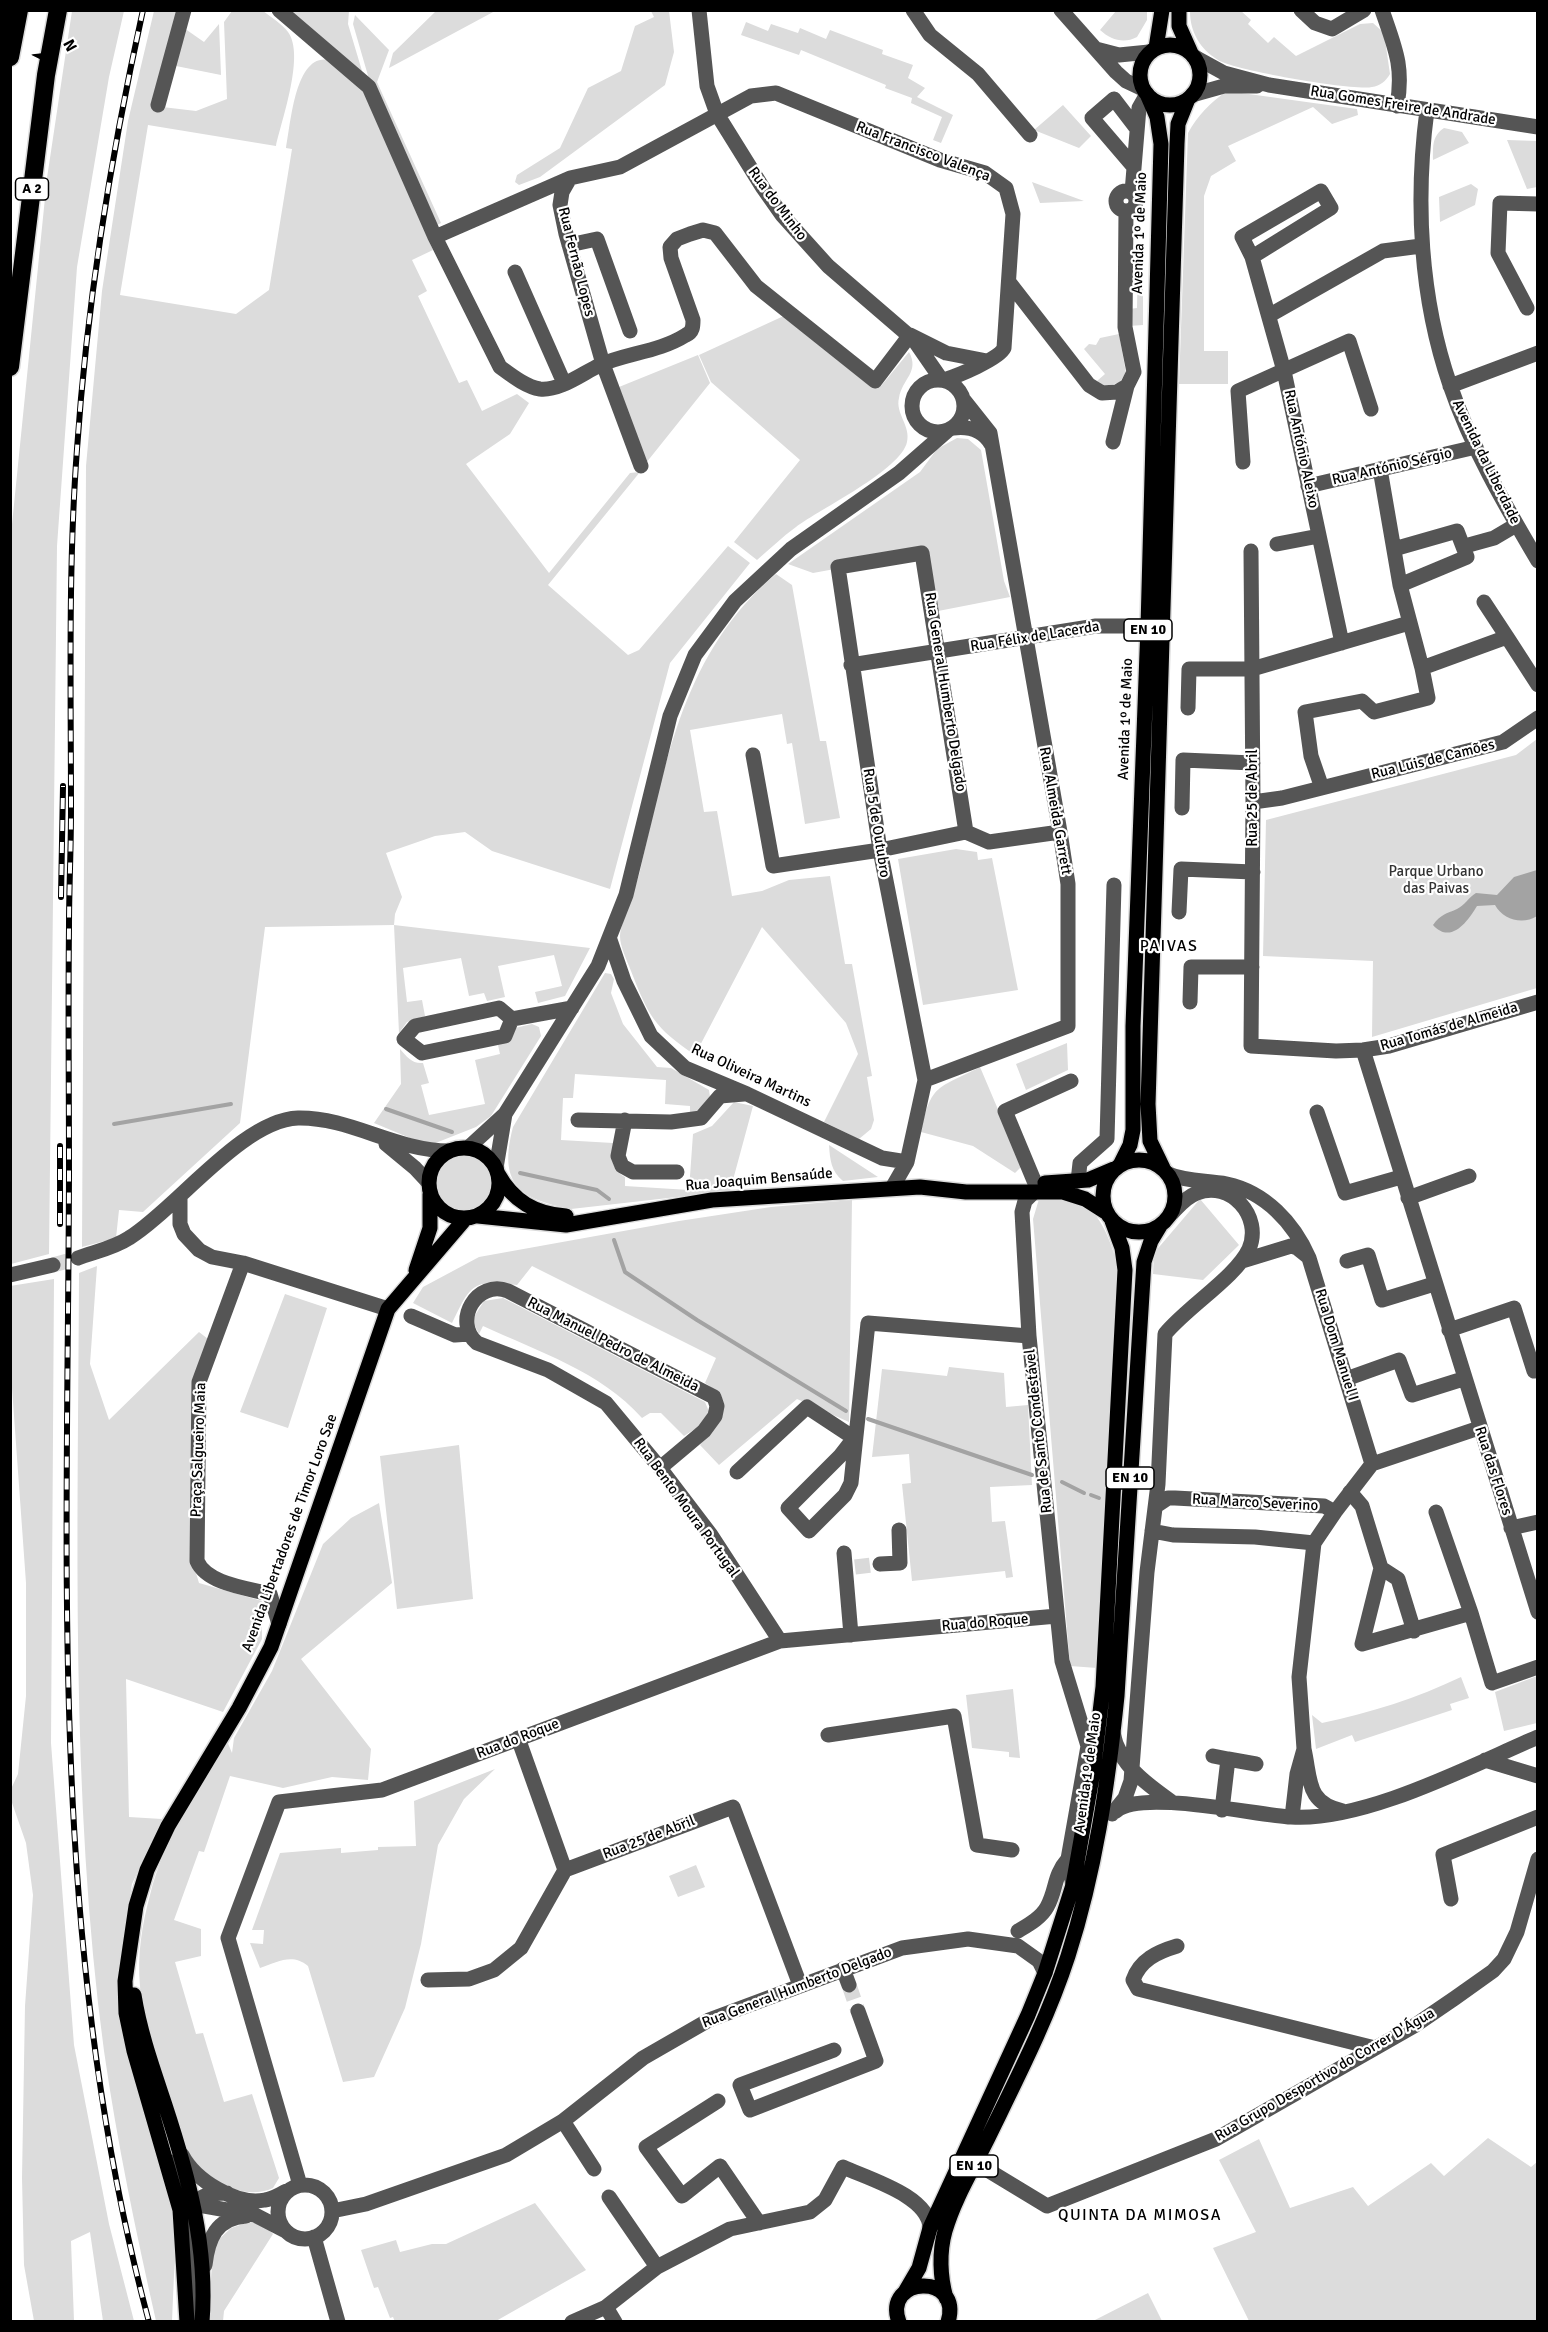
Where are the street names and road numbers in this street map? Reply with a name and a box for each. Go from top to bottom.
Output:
street label: Rua Gomes Freire de Andrade [1309,82,1497,130]
street label: Rua Francisco Valença [853,118,993,186]
street label: Rua do Minho [744,164,810,244]
street label: Avenida 1º de Maio [1129,172,1151,294]
road number: A 2 [15,178,48,200]
street label: Rua Fernão Lopes [554,205,598,319]
street label: Rua António Aleixo [1280,388,1322,510]
street label: Avenida da Liberdade [1448,397,1524,527]
street label: Rua António Sérgio [1330,444,1454,490]
street label: Rua General Humberto Delgado [920,591,970,793]
street label: Rua Félix de Lacerda [969,618,1101,656]
road number: EN 10 [1124,619,1172,641]
street label: Avenida 1º de Maio [1115,658,1137,780]
street label: Rua Luis de Camões [1369,736,1497,784]
street label: Rua Almeida Garrett [1035,746,1075,876]
street label: Rua 25 de Abril [1244,749,1262,847]
street label: Rua 5 de Outubro [858,767,894,879]
street label: Rua Tomás de Almeida [1378,999,1520,1055]
street label: Rua Oliveira Martins [688,1040,814,1112]
street label: Rua Joaquim Bensaúde [685,1165,833,1195]
street label: Rua Dom Manuel I [1310,1287,1362,1403]
street label: Rua Manuel Pedro de Almeida [524,1294,702,1396]
street label: Rua de Santo Condestável [1021,1348,1057,1514]
street label: Praça Salgueiro Maia [188,1382,210,1518]
street label: Avenida Libertadores de Timor Loro Sae [238,1412,342,1654]
street label: Rua das Flores [1470,1424,1516,1518]
street label: Rua Bento Moura Portugal [629,1435,743,1581]
road number: EN 10 [1106,1467,1154,1489]
street label: Rua Marco Severino [1191,1491,1319,1515]
street label: Rua do Roque [941,1610,1029,1636]
street label: Avenida 1º de Maio [1071,1711,1105,1835]
street label: Rua do Roque [474,1715,562,1763]
street label: Rua 25 de Abril [600,1812,698,1864]
street label: Rua General Humberto Delgado [700,1943,894,2033]
street label: Rua Grupo Desportivo do Correr D'Água [1212,2004,1438,2146]
road number: EN 10 [950,2155,998,2177]

